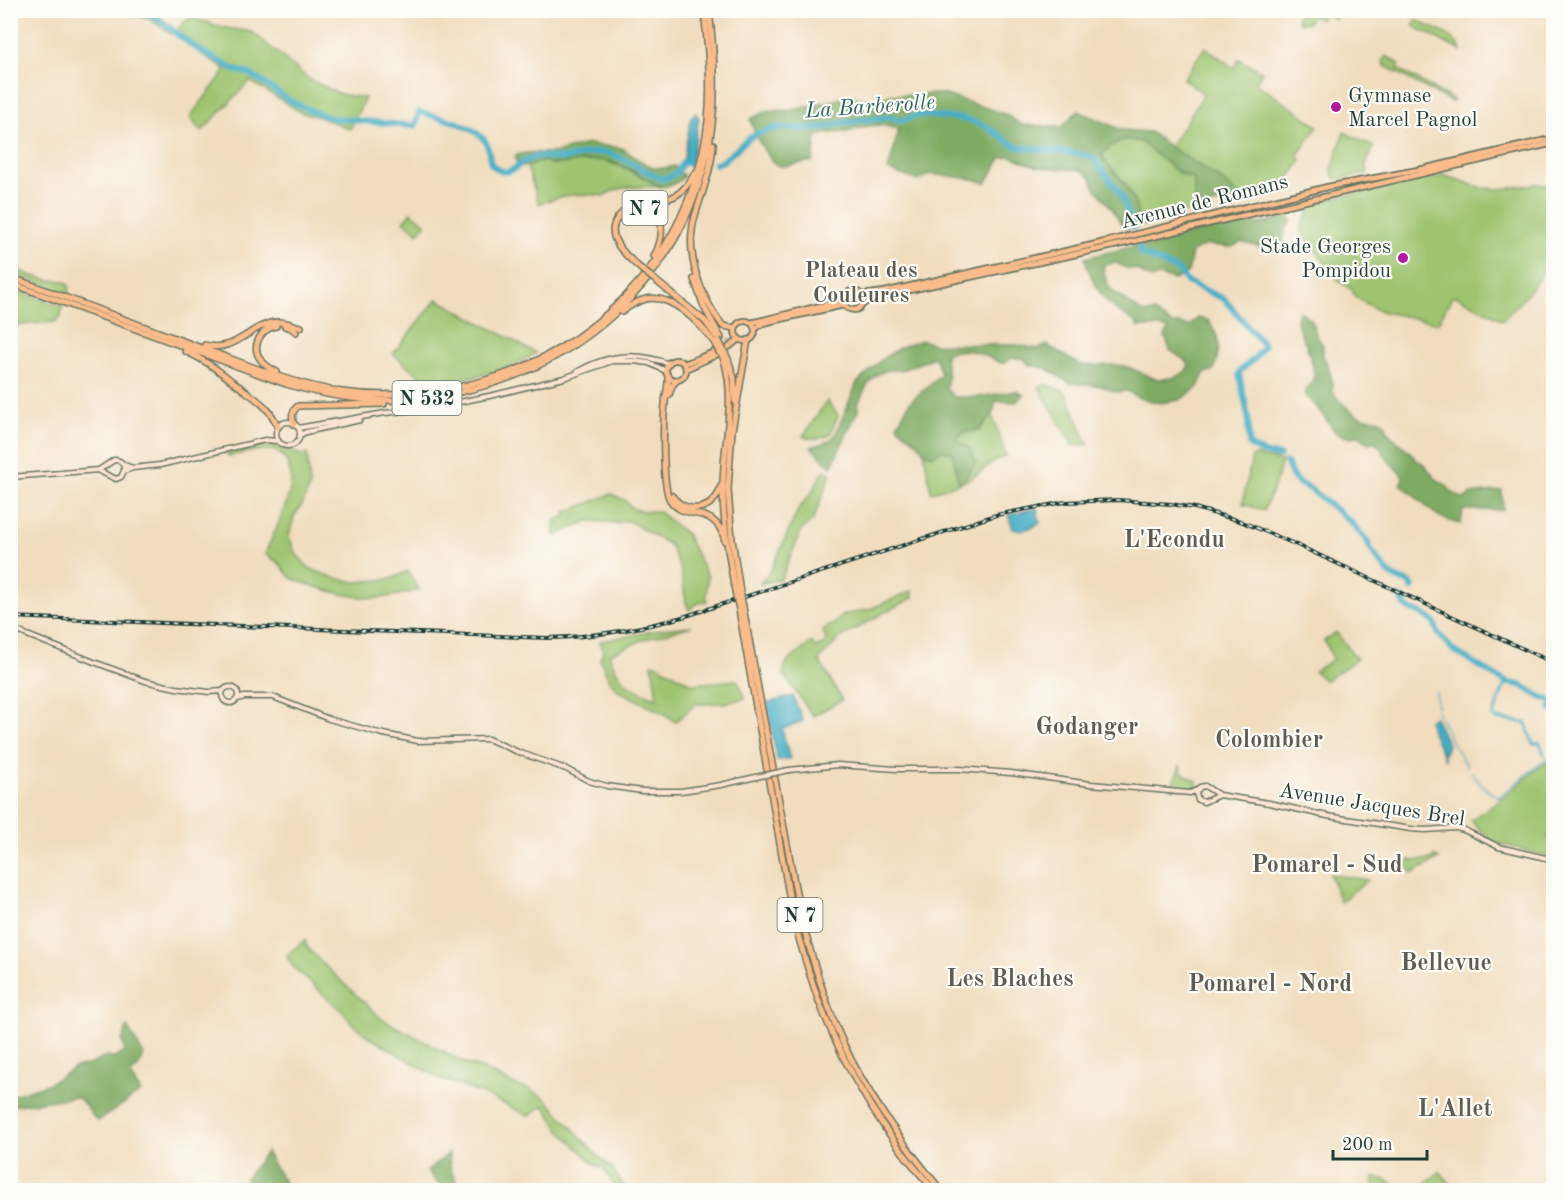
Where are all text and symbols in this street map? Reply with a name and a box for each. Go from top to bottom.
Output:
place label: Gymnase Marcel Pagnol [1348,86,1478,131]
water label: La Barberolle [803,91,936,123]
marker: Gymnase Marcel Pagnol [1329,100,1343,114]
street label: Avenue de Romans [1118,171,1290,233]
road number: N 7 [622,191,668,225]
place label: Stade Georges Pompidou [1260,237,1391,282]
marker: Stade Georges Pompidou [1396,251,1410,265]
district label: Plateau des Couleures [805,260,917,307]
road number: N 532 [392,381,462,415]
district label: L'Econdu [1123,529,1225,553]
district label: Godanger [1036,716,1138,740]
district label: Colombier [1215,729,1323,753]
street label: Avenue Jacques Brel [1277,780,1467,831]
district label: Pomarel - Sud [1251,854,1403,878]
road number: N 7 [778,898,822,932]
district label: Bellevue [1400,952,1492,976]
district label: Les Blaches [946,968,1074,992]
district label: Pomarel - Nord [1188,973,1352,997]
district label: L'Allet [1418,1098,1493,1122]
scale bar [1333,1123,1428,1161]
text: 200 m [1342,1136,1393,1154]

